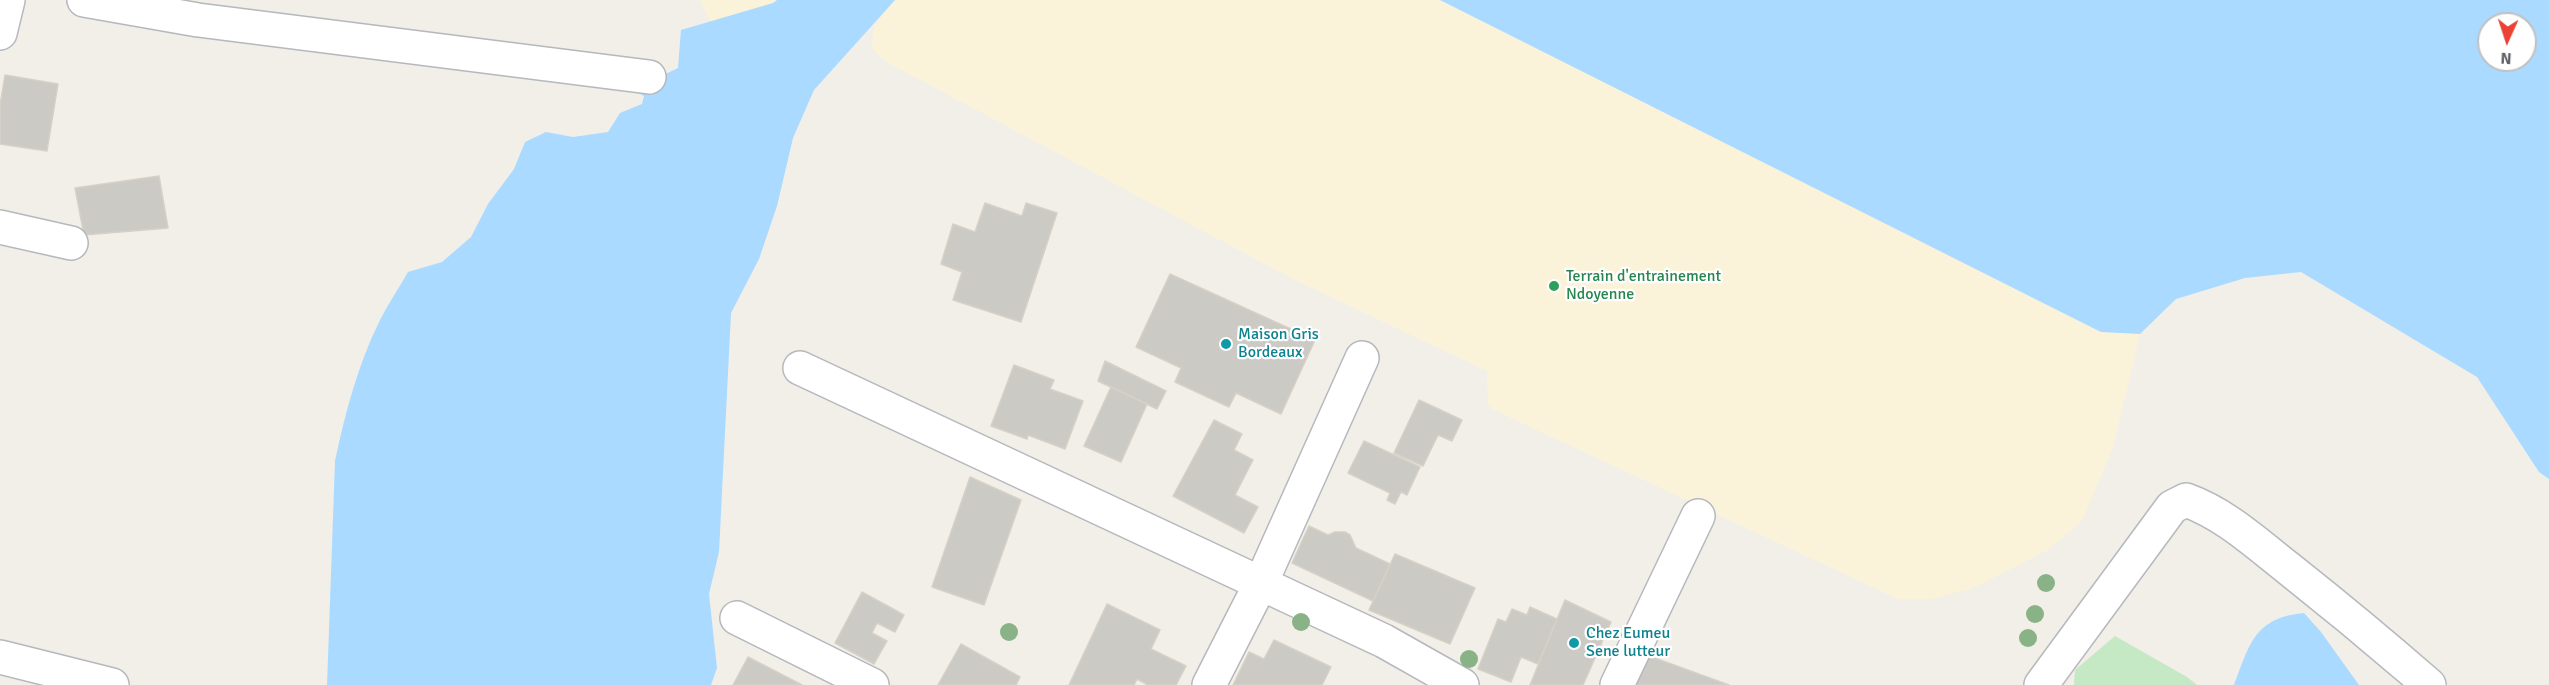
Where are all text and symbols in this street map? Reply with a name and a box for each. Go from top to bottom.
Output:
north arrow [2477,12,2537,72]
text: N [2500,48,2512,68]
place label: Terrain d'entrainement Ndoyenne [1566,267,1721,305]
marker: Terrain d'entrainement Ndoyenne [1547,279,1561,293]
place label: Maison Gris Bordeaux [1238,325,1319,363]
marker: Maison Gris Bordeaux [1219,337,1233,351]
place label: Chez Eumeu Sene lutteur [1586,624,1670,662]
marker: Chez Eumeu Sene lutteur [1567,636,1581,650]

